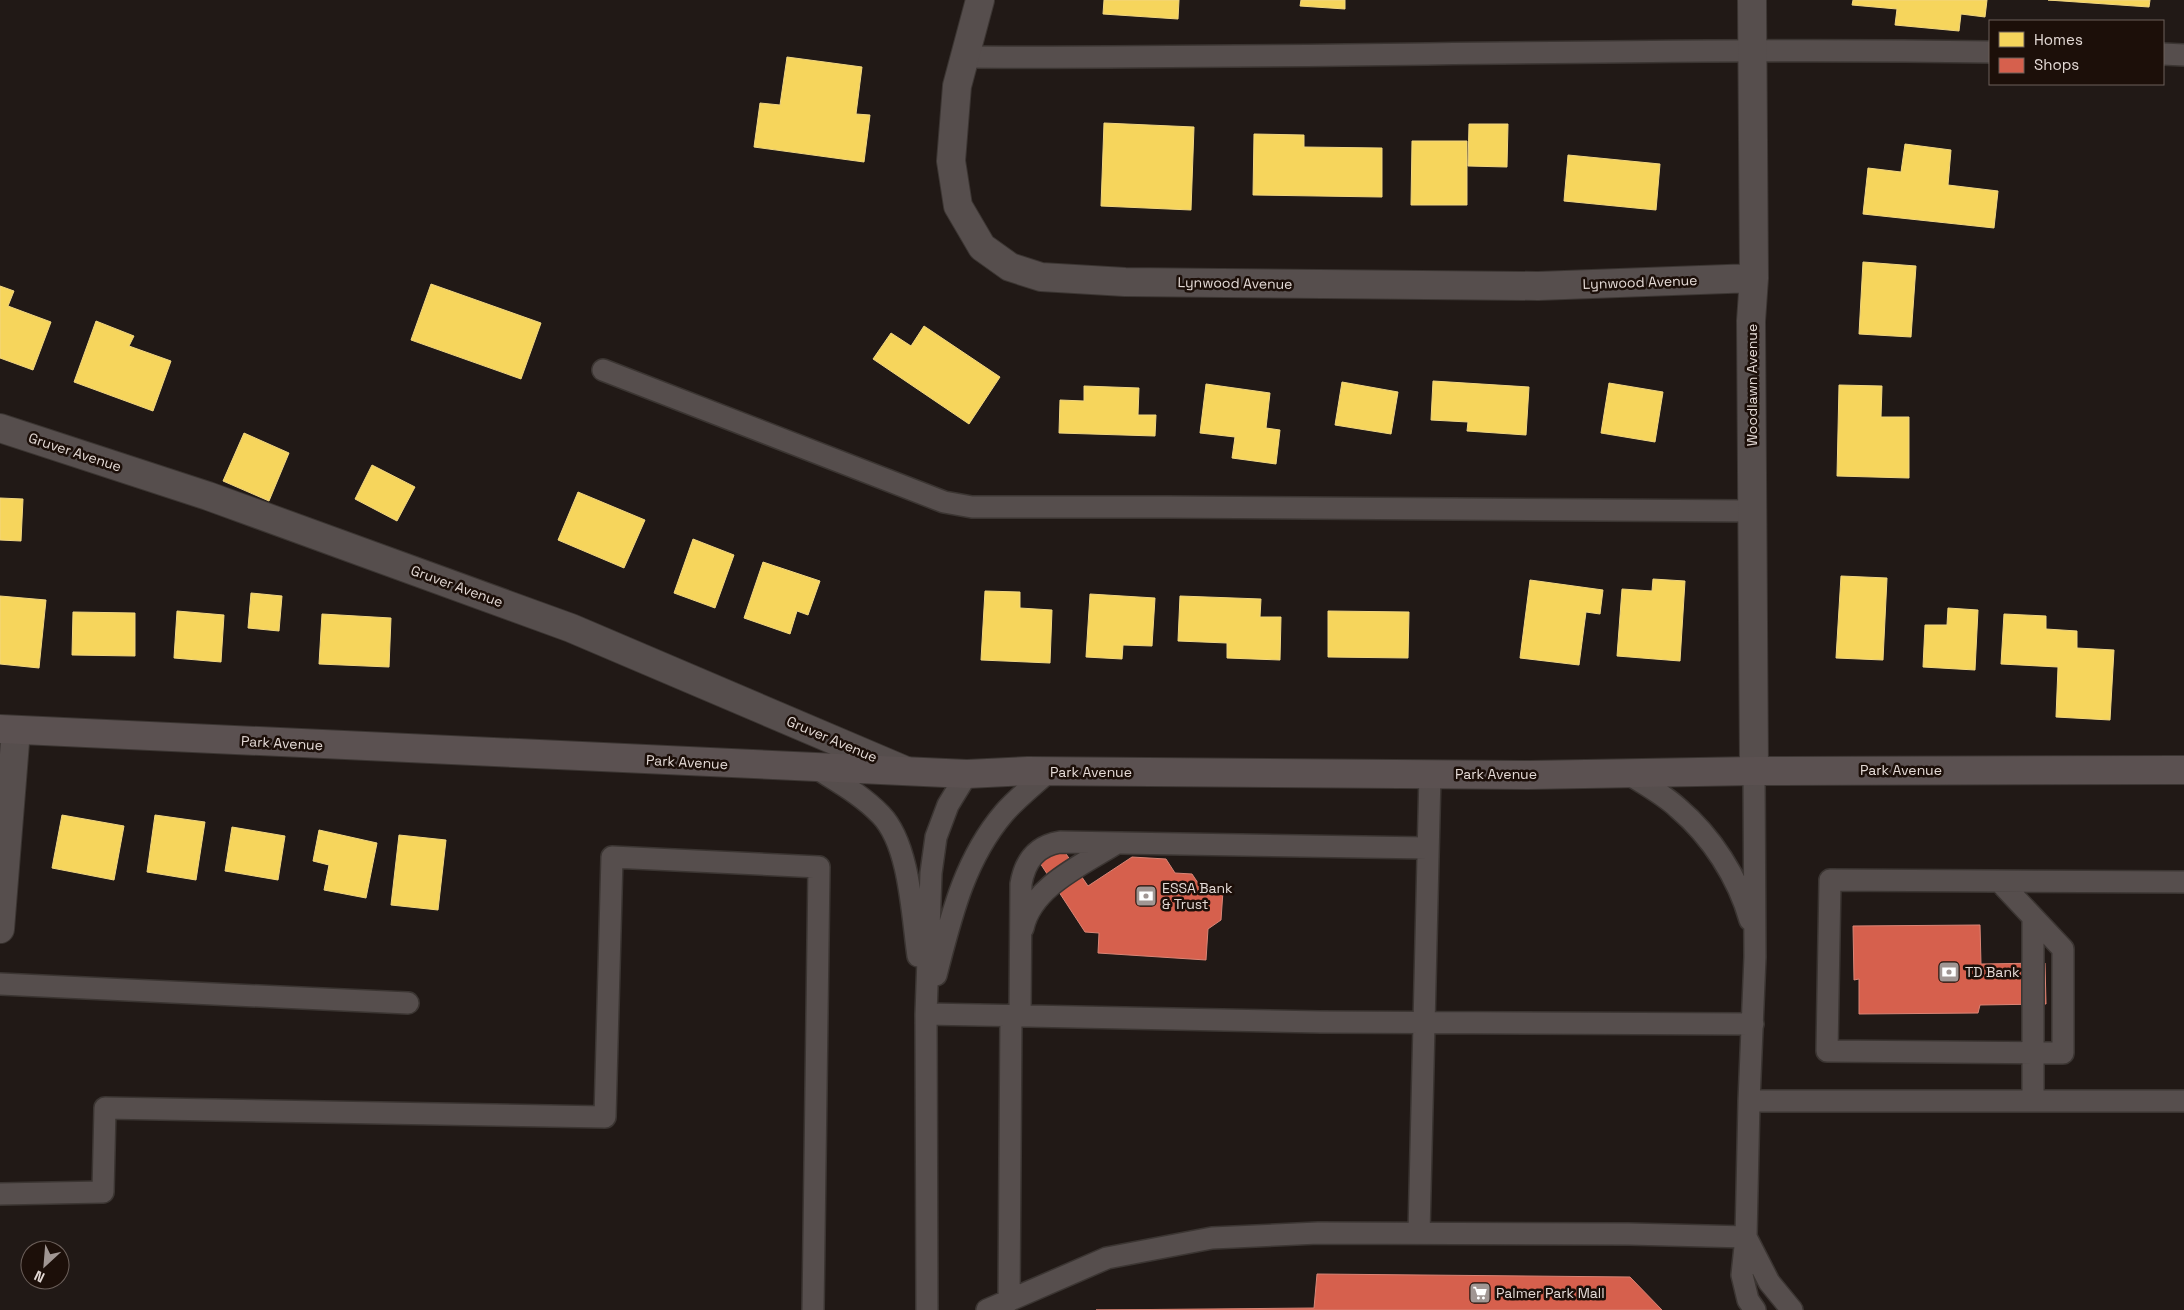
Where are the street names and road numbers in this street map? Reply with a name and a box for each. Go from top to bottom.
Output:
street label: Lynwood Avenue [1582,271,1698,293]
street label: Lynwood Avenue [1177,273,1293,293]
street label: Woodlawn Avenue [1743,324,1761,446]
street label: Gruver Avenue [26,428,124,476]
street label: Gruver Avenue [408,561,506,611]
street label: Gruver Avenue [784,712,880,766]
street label: Park Avenue [241,732,323,754]
street label: Park Avenue [646,751,728,773]
street label: Park Avenue [1860,761,1942,779]
street label: Park Avenue [1050,763,1132,781]
street label: Park Avenue [1455,765,1537,783]

